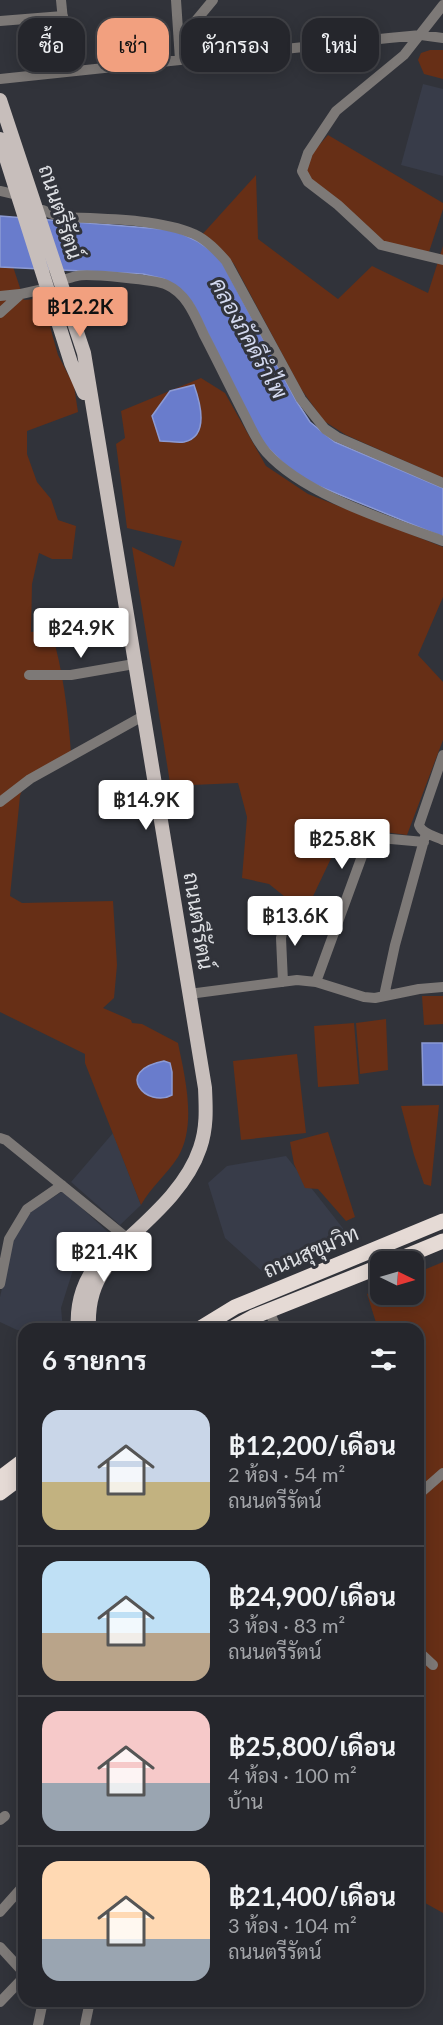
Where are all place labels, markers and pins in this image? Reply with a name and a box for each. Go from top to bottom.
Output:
pin: ฿12.2K [31,287,129,338]
pin: ฿24.9K [32,608,130,659]
pin: ฿14.9K [97,780,195,831]
pin: ฿25.8K [293,819,391,870]
pin: ฿13.6K [246,896,344,947]
pin: ฿21.4K [55,1232,153,1283]

